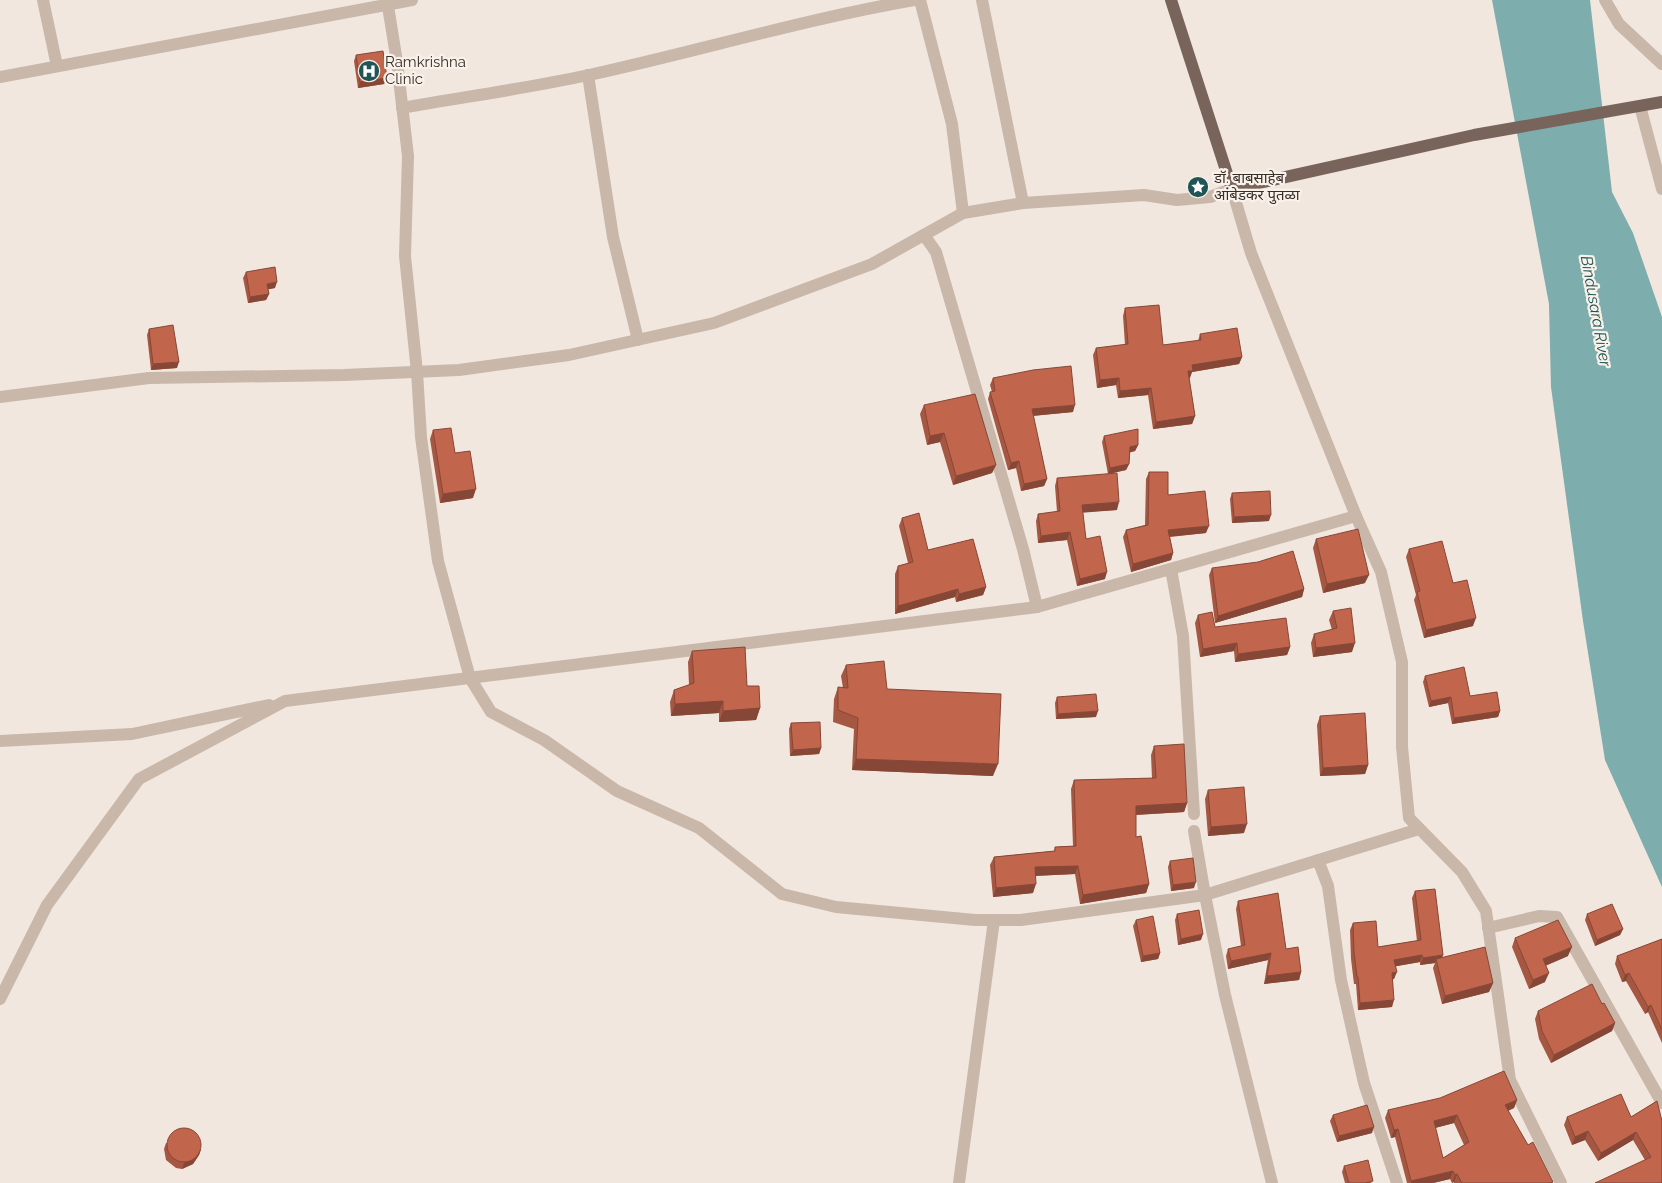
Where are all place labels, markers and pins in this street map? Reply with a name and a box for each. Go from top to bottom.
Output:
place label: Ramkrishna Clinic [385,53,466,88]
hospital icon: Ramkrishna Clinic [357,59,381,83]
place label: डॉ. बाबसाहेब आंबेडकर पुतळा [1213,169,1301,205]
place icon: डॉ. बाबसाहेब आंबेडकर पुतळा [1186,175,1210,199]

